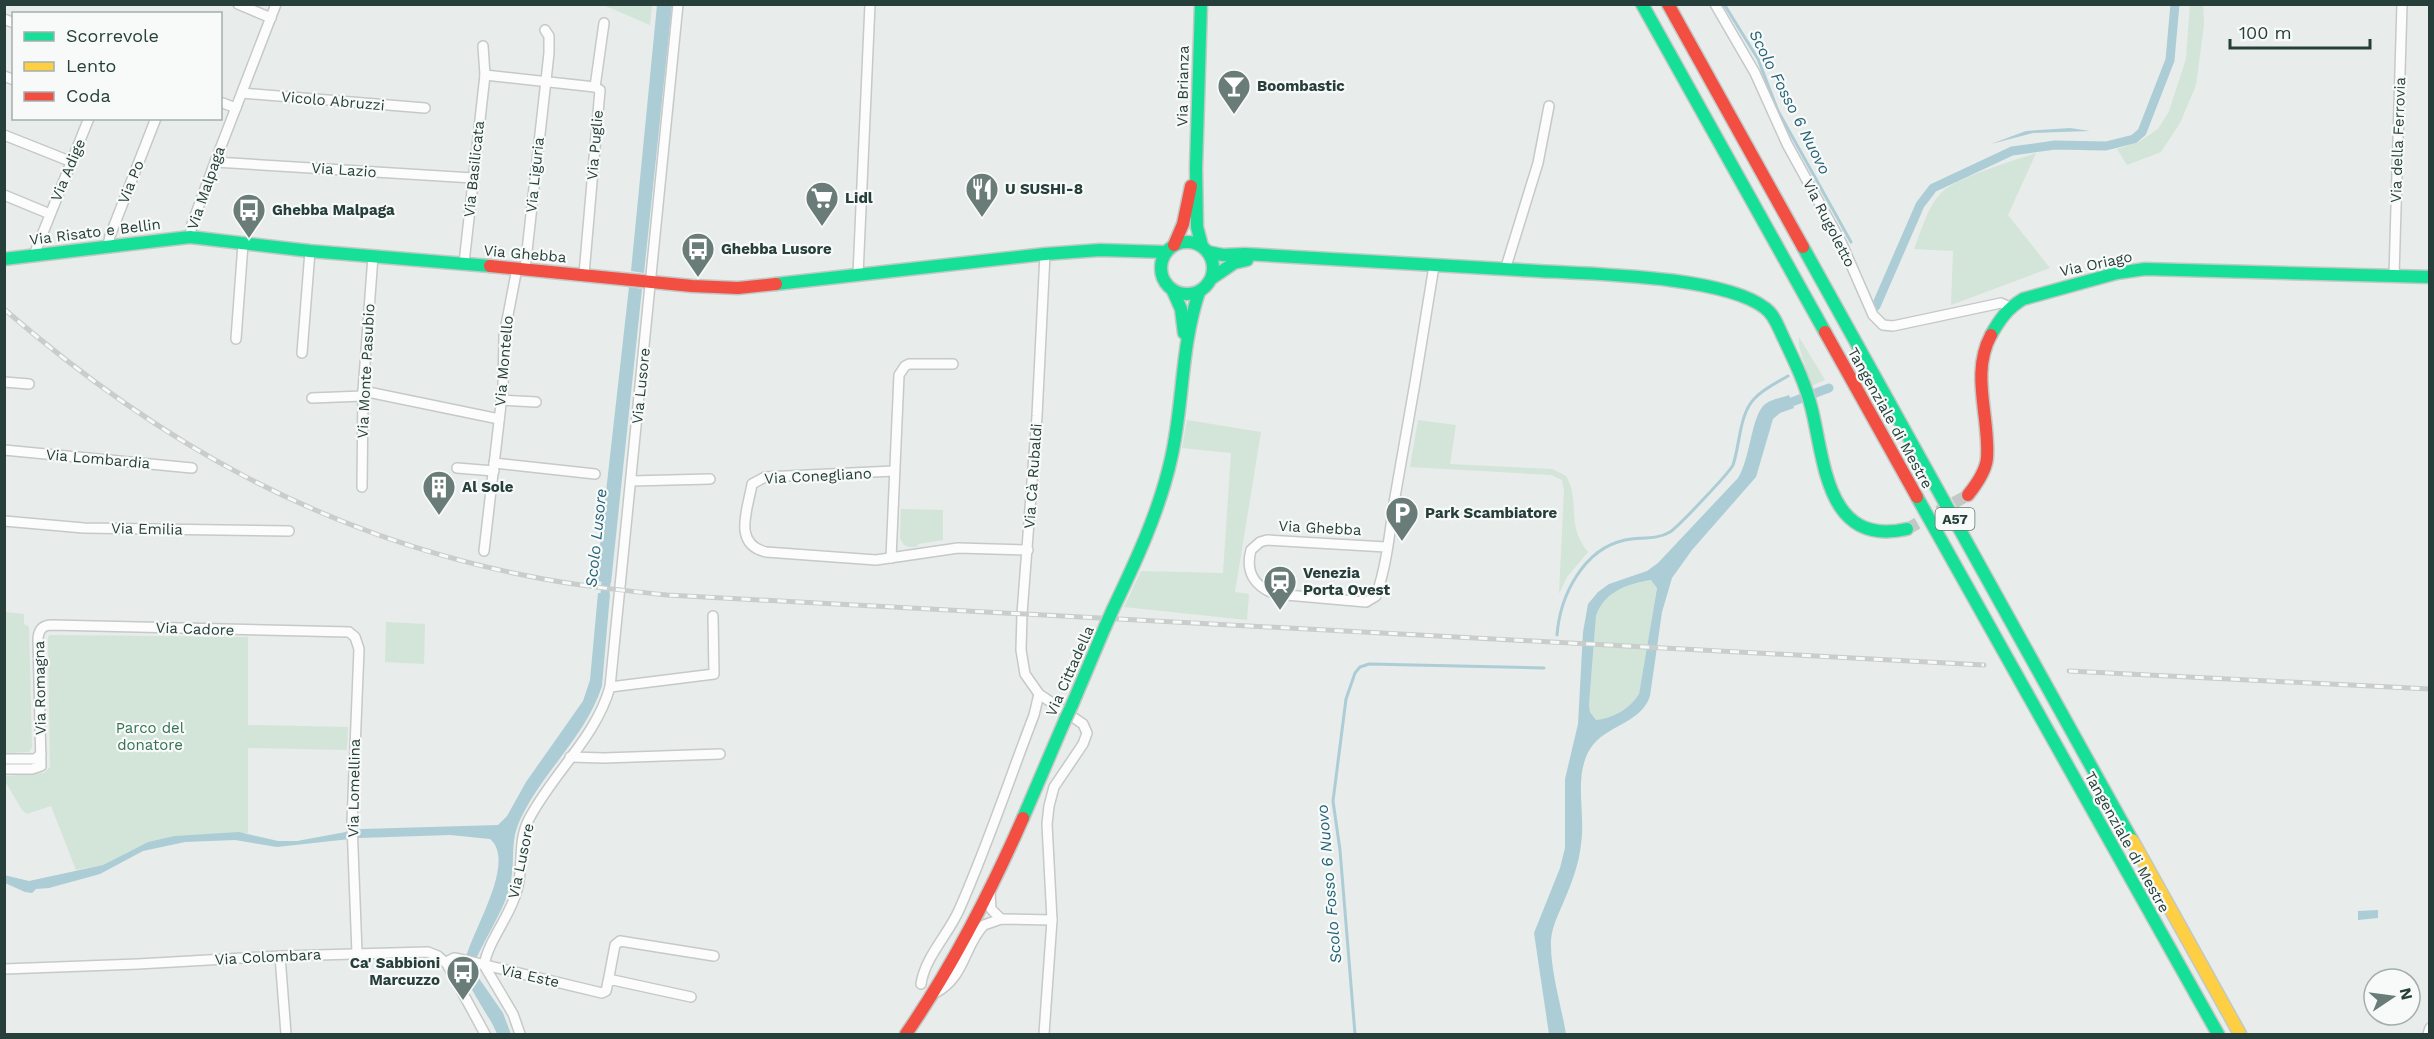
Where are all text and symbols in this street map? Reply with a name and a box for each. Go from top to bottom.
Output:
legend [12,12,222,120]
scale bar [2230,12,2370,50]
text: 100 m [2239,22,2292,43]
text: Scorrevole [66,25,159,46]
water label: Scolo Fosso 6 Nuovo [1745,27,1835,177]
street label: Via Brianza [1173,45,1193,127]
text: Lento [66,55,116,76]
bar icon: Boombastic [1216,68,1252,115]
street label: Via della Ferrovia [2387,76,2409,203]
place label: Boombastic [1257,77,1345,95]
text: Coda [66,85,111,106]
street label: Vicolo Abruzzi [280,88,386,114]
street label: Via Puglie [583,109,607,181]
street label: Via Basilicata [460,119,488,218]
street label: Via Adige [47,136,89,204]
street label: Via Liguria [522,136,548,214]
street label: Via Malpaga [183,143,229,232]
street label: Via Po [114,158,148,206]
street label: Via Lazio [311,159,377,181]
restaurant icon: U SUSHI-8 [964,171,1000,218]
street label: Via Rugoletto [1799,176,1859,270]
supermarket icon: Lidl [804,180,840,227]
place label: U SUSHI-8 [1005,180,1083,198]
place label: Lidl [845,189,873,207]
bus stop icon: Ghebba Malpaga [231,192,267,239]
place label: Ghebba Malpaga [272,201,395,219]
street label: Via Risato e Bellin [28,215,162,249]
bus stop icon: Ghebba Lusore [680,231,716,278]
place label: Ghebba Lusore [721,240,832,258]
street label: Via Ghebba [483,241,568,267]
street label: Via Oriago [2058,248,2134,280]
street label: Via Monte Pasubio [353,303,379,439]
street label: Via Montello [491,315,517,407]
street label: Tangenziale di Mestre [1844,344,1936,492]
street label: Via Lusore [628,347,654,425]
street label: Via Cà Rubaldi [1020,423,1046,529]
street label: Via Lombardia [45,445,151,473]
street label: Via Conegliano [764,464,872,488]
building icon: Al Sole [421,469,457,516]
place label: Al Sole [462,478,514,496]
water label: Scolo Lusore [581,488,611,588]
parking icon: Park Scambiatore [1384,495,1420,542]
place label: Park Scambiatore [1425,504,1558,522]
road number: A57 [1936,508,1974,530]
street label: Via Ghebba [1278,517,1362,539]
street label: Via Emilia [111,519,184,539]
station icon: Venezia Porta Ovest [1262,564,1298,611]
place label: Venezia Porta Ovest [1303,564,1391,599]
street label: Via Cadore [155,619,235,639]
street label: Via Cittadella [1042,623,1098,719]
street label: Via Romagna [30,640,50,735]
park label: Parco del donatore [116,719,185,754]
street label: Via Lomellina [344,738,364,837]
street label: Tangenziale di Mestre [2081,768,2173,916]
water label: Scolo Fosso 6 Nuovo [1313,804,1345,964]
street label: Via Lusore [504,822,538,900]
street label: Via Colombara [214,945,322,969]
place label: Ca' Sabbioni Marcuzzo [350,954,440,989]
bus stop icon: Ca' Sabbioni Marcuzzo [445,954,481,1001]
street label: Via Este [499,961,561,991]
north arrow [2362,967,2422,1027]
text: N [2396,986,2417,1002]

